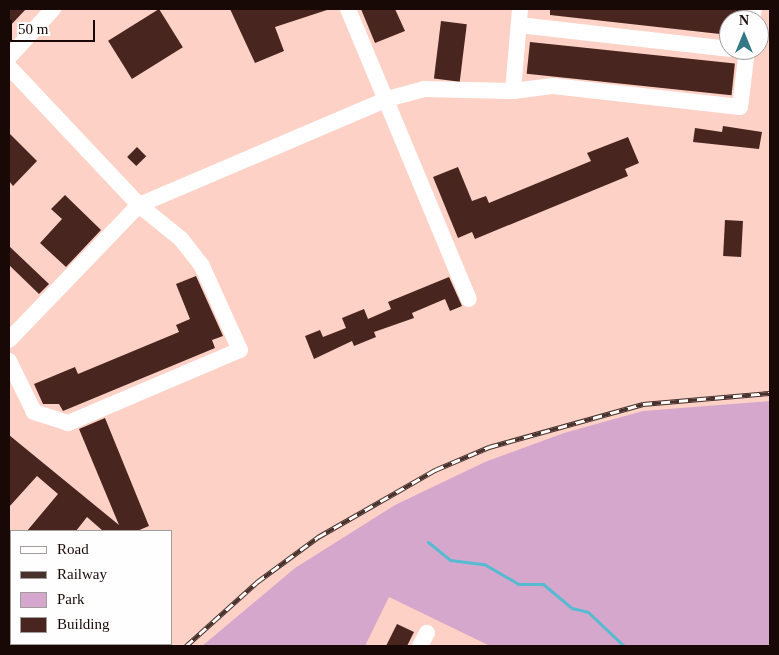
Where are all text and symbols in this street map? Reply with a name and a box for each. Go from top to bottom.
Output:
scale bar [12,10,98,42]
north arrow [719,10,769,60]
text: N [739,13,749,28]
text: 50 m [18,21,48,37]
legend [10,530,172,645]
text: Road [57,541,89,557]
text: Railway [57,566,107,582]
text: Park [57,591,85,607]
text: Building [57,616,110,632]

